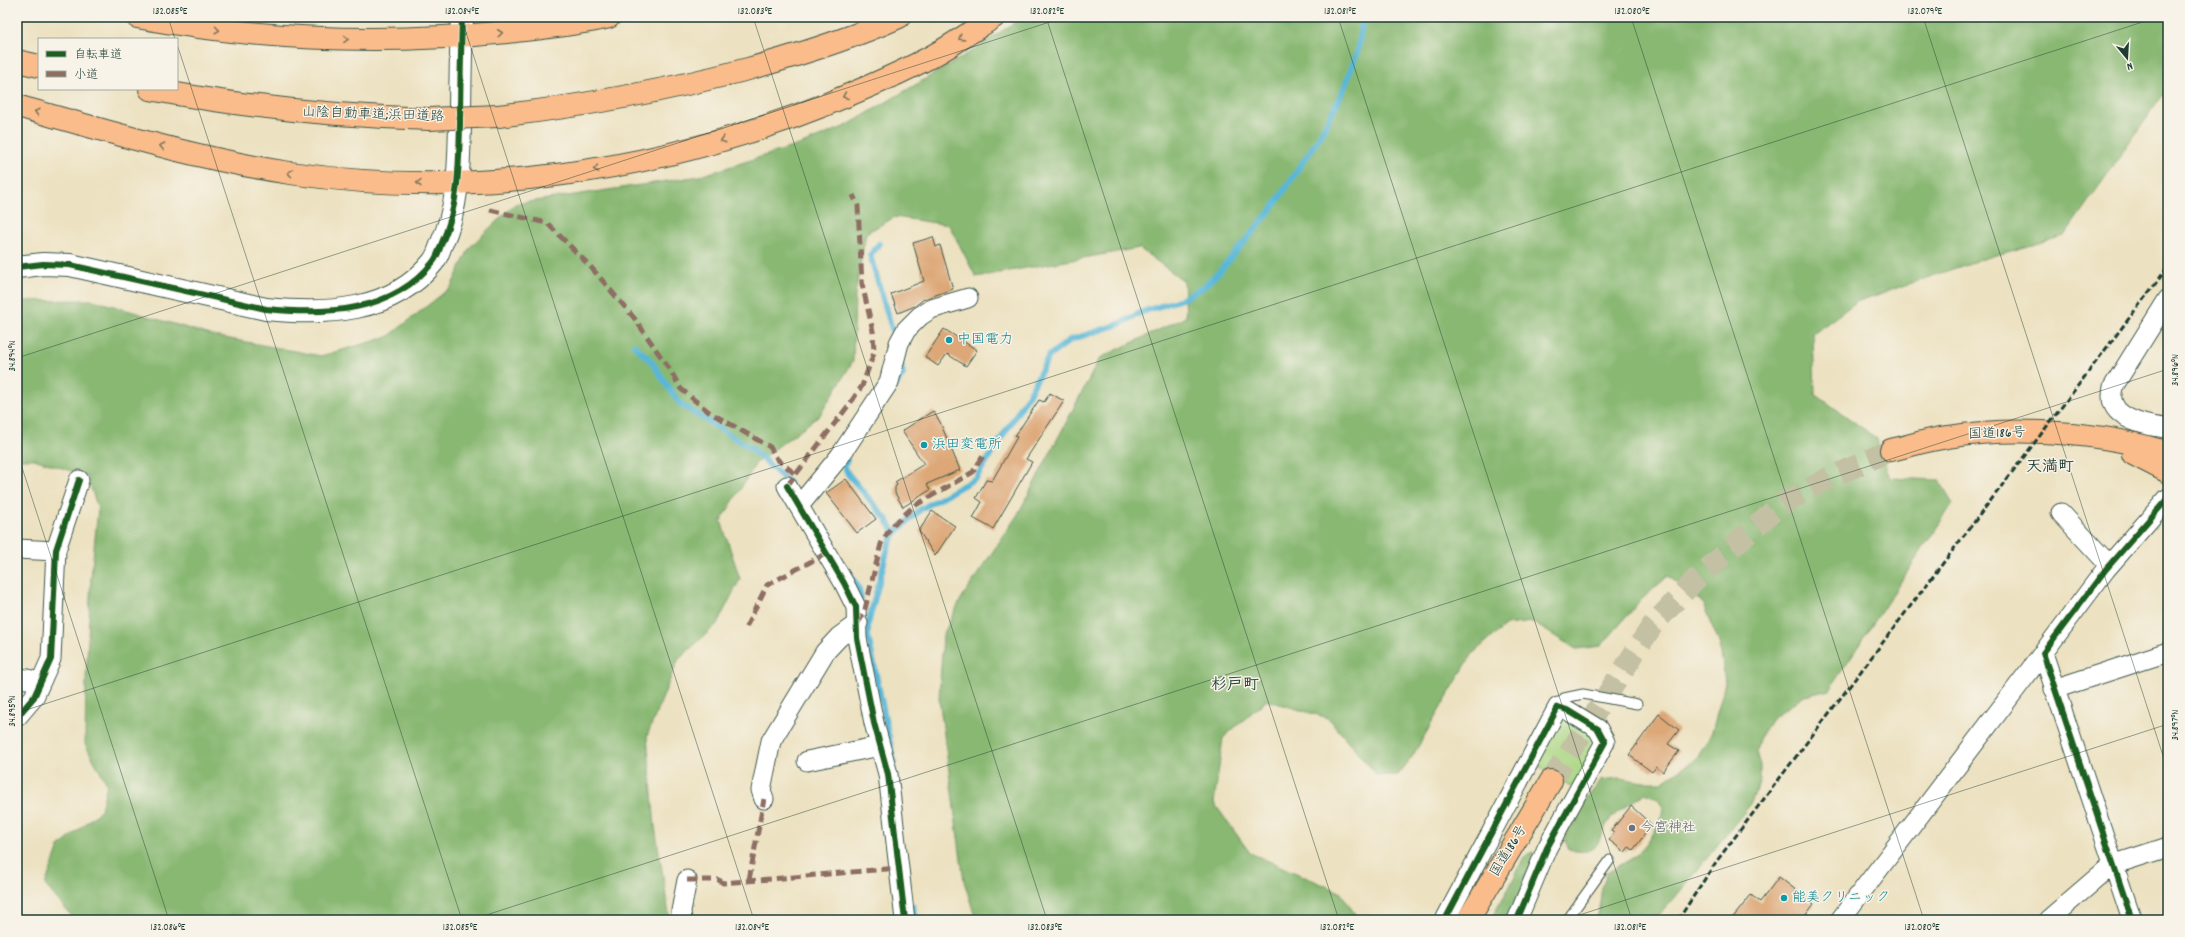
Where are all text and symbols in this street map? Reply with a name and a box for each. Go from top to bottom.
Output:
text: 132.085°E [153,5,188,19]
text: 132.084°E [445,5,479,19]
text: 132.083°E [738,5,773,19]
text: 132.082°E [1030,5,1065,19]
text: 132.081°E [1324,5,1356,19]
text: 132.080°E [1614,5,1650,19]
text: 132.079°E [1908,5,1943,19]
one-way arrow [214,25,220,34]
one-way arrow [497,28,503,37]
one-way arrow [958,33,965,41]
one-way arrow [343,35,349,44]
legend [38,38,178,90]
north arrow [2107,38,2147,78]
text: 自転車道 [74,47,122,64]
text: N [2124,57,2135,74]
text: 小道 [74,67,98,84]
one-way arrow [842,92,849,100]
street label: 山陰自動車道;浜田道路 [302,103,444,127]
one-way arrow [34,108,41,117]
one-way arrow [720,135,727,144]
one-way arrow [159,143,166,151]
one-way arrow [593,164,600,173]
one-way arrow [287,169,293,178]
one-way arrow [416,178,422,187]
place label: 中国電力 [957,330,1013,350]
marker: 中国電力 [944,335,954,345]
text: 34.894°N [6,340,20,372]
text: 34.896°N [2169,354,2183,386]
street label: 国道186号 [1968,423,2026,445]
place label: 浜田変電所 [932,435,1002,455]
marker: 浜田変電所 [919,440,929,450]
district label: 天満町 [2026,456,2074,479]
district label: 杉戸町 [1211,674,1259,697]
text: 34.895°N [6,695,20,727]
text: 34.897°N [2169,710,2183,740]
place label: 今宮神社 [1640,818,1696,838]
street label: 国道186号 [1486,821,1532,881]
marker: 今宮神社 [1627,823,1637,833]
place label: 能美クリニック [1792,888,1890,908]
marker: 能美クリニック [1779,893,1789,903]
text: 132.086°E [151,921,186,935]
text: 132.085°E [443,921,478,935]
text: 132.084°E [735,921,769,935]
text: 132.083°E [1028,921,1063,935]
text: 132.082°E [1320,921,1355,935]
text: 132.081°E [1614,921,1646,935]
text: 132.080°E [1904,921,1940,935]

